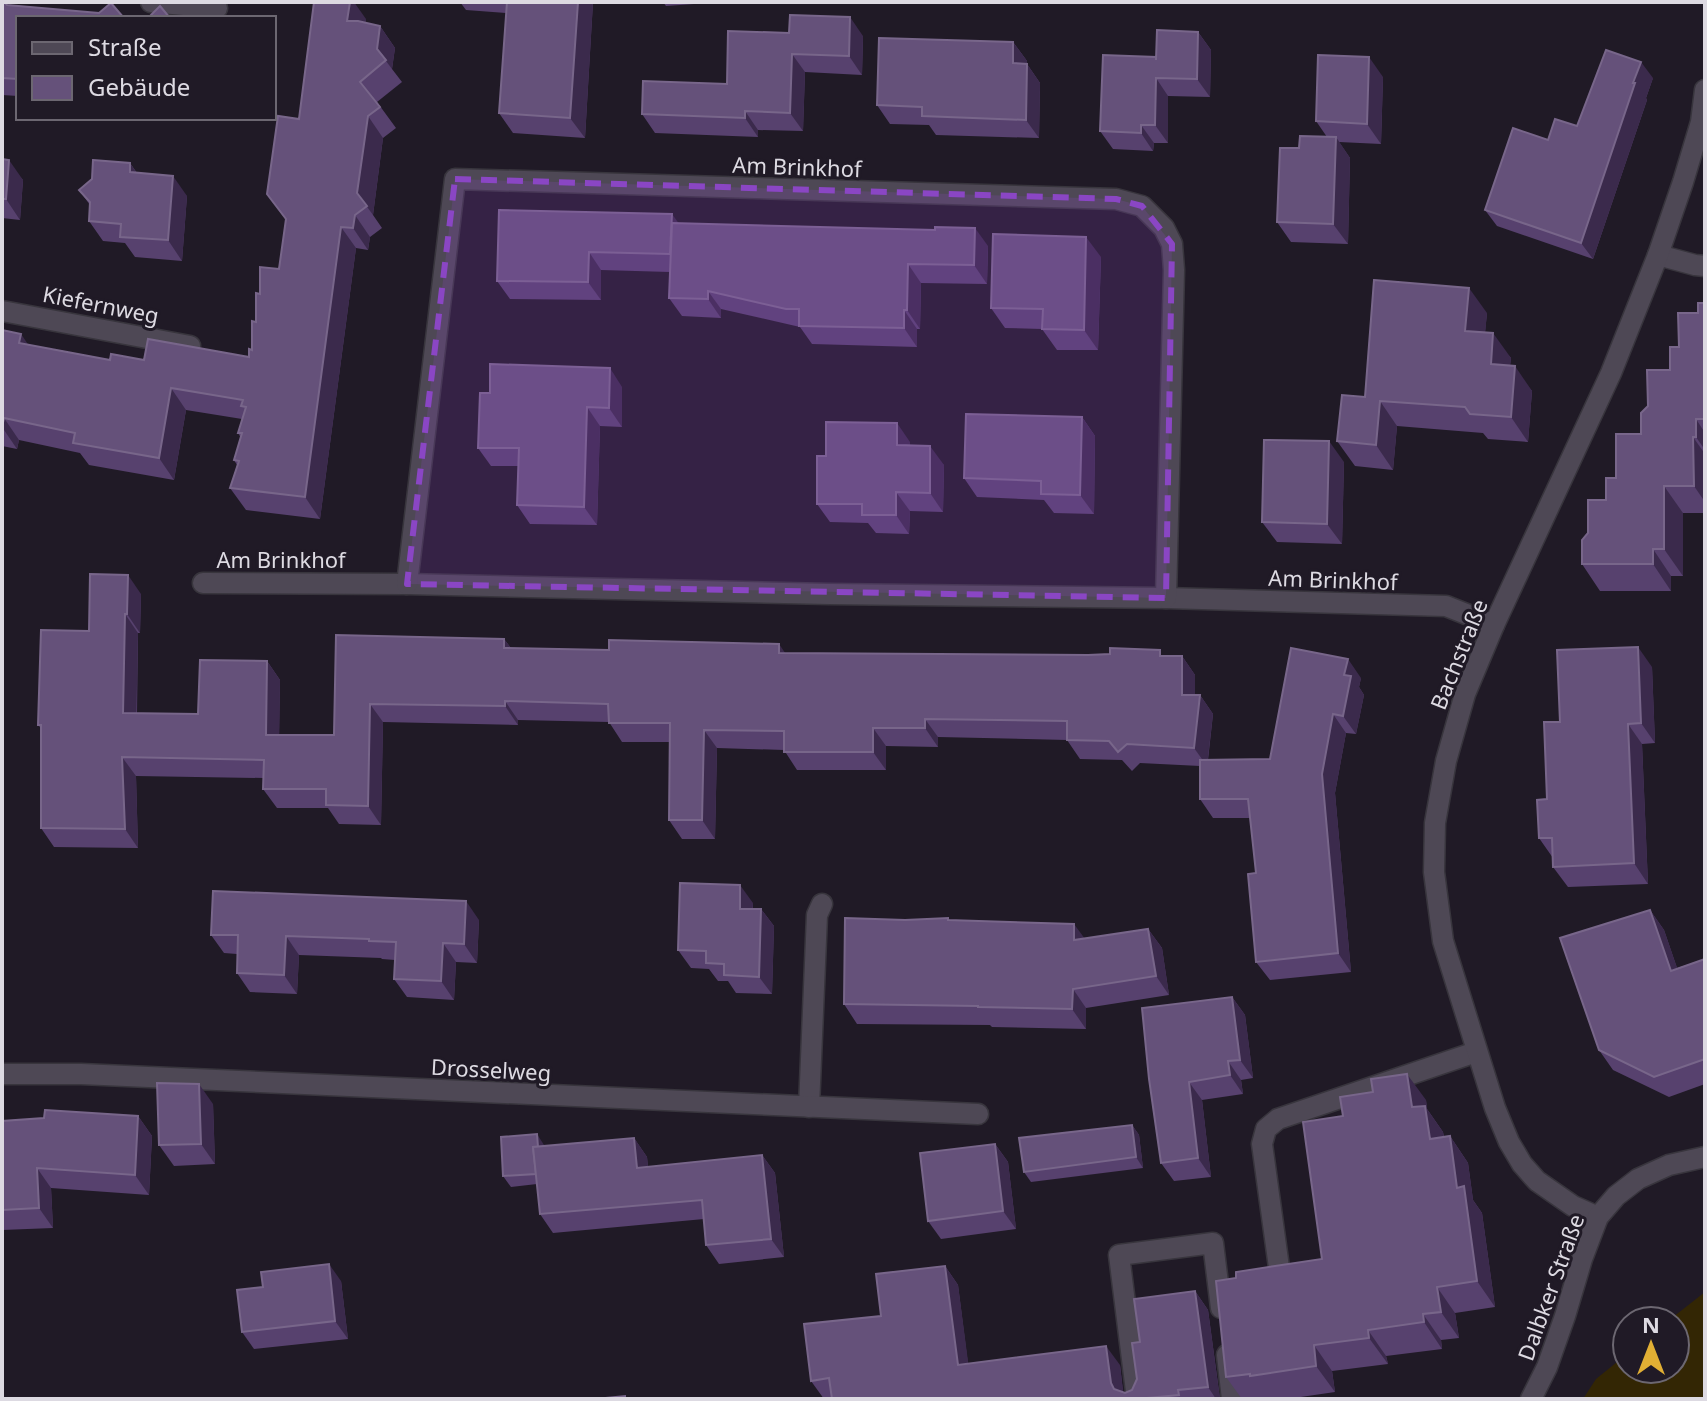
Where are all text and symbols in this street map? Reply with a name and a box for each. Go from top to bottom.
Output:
legend [16,16,276,120]
text: Straße [88,30,161,63]
text: Gebäude [88,70,190,103]
street label: Am Brinkhof [732,149,864,183]
street label: Kiefernweg [40,278,162,330]
street label: Am Brinkhof [216,544,347,574]
street label: Am Brinkhof [1268,562,1400,596]
street label: Bachstraße [1422,594,1494,714]
street label: Drosselweg [430,1051,552,1087]
street label: Dalbker Straße [1510,1210,1590,1364]
north arrow [1611,1305,1691,1385]
text: N [1642,1309,1660,1339]

